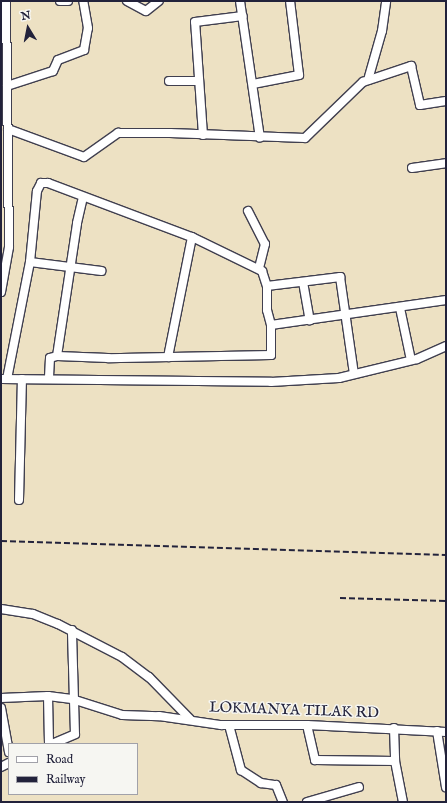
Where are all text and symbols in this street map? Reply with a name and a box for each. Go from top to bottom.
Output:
north arrow [8,8,48,48]
text: N [20,8,32,24]
street label: LOKMANYA TILAK RD [209,698,379,722]
legend [8,743,138,795]
text: Road [46,752,73,767]
text: Railway [46,772,85,787]

